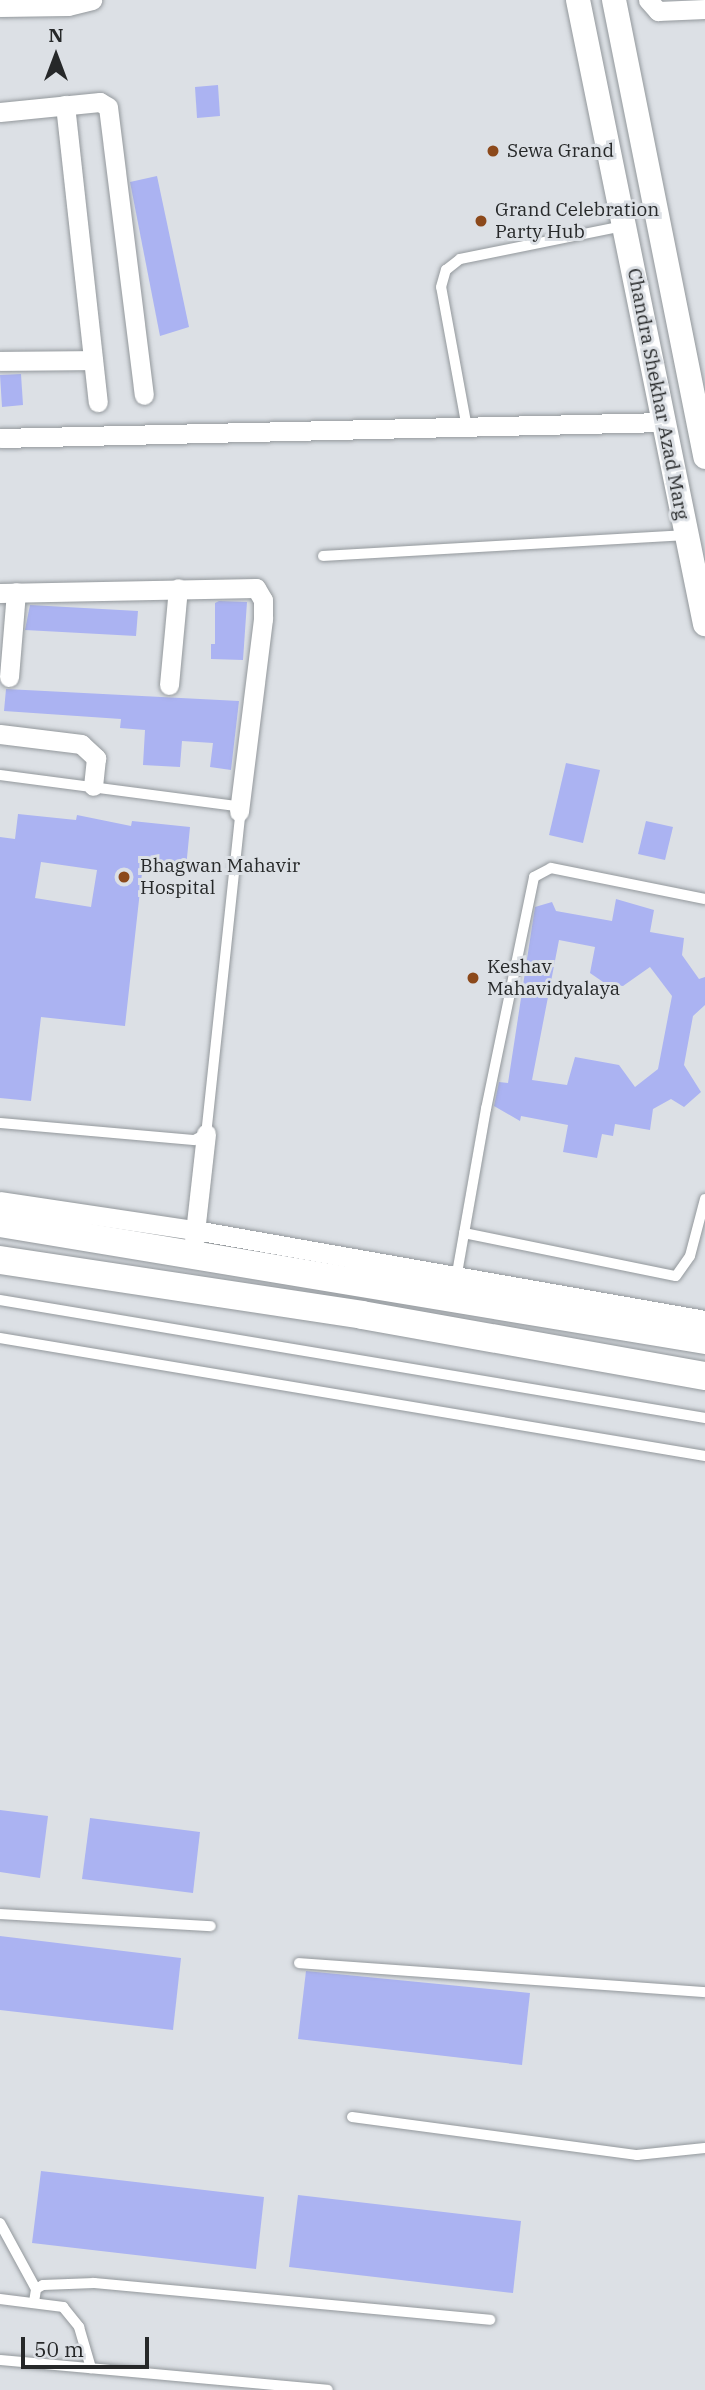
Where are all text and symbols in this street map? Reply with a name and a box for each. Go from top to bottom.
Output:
north arrow [21,21,91,91]
text: N [48,23,64,47]
place label: Sewa Grand [507,140,614,162]
marker: Sewa Grand [485,143,501,159]
place label: Grand Celebration Party Hub [495,199,659,243]
marker: Grand Celebration Party Hub [473,213,489,229]
street label: Chandra Shekhar Azad Marg [622,266,694,522]
place label: Bhagwan Mahavir Hospital [140,855,300,899]
marker: Bhagwan Mahavir Hospital [114,867,134,887]
place label: Keshav Mahavidyalaya [487,956,620,1000]
marker: Keshav Mahavidyalaya [465,970,481,986]
scale bar [24,2324,152,2368]
text: 50 m [34,2335,84,2363]

